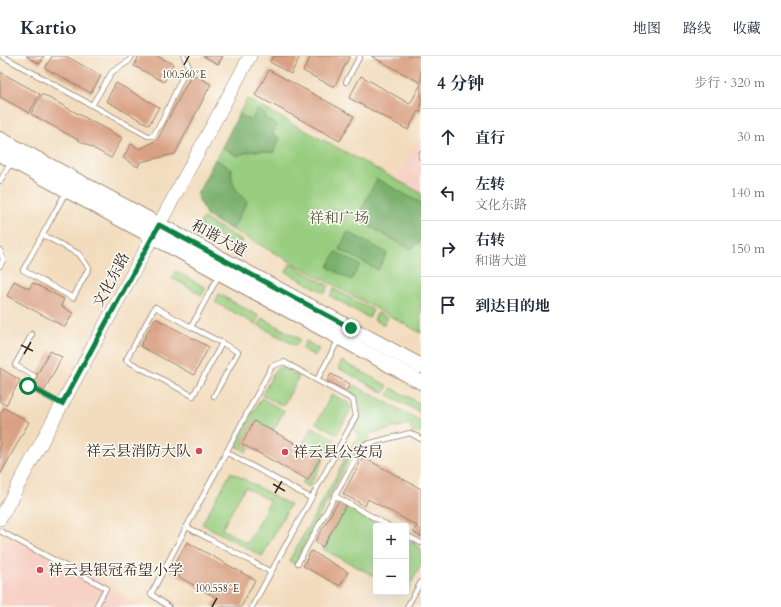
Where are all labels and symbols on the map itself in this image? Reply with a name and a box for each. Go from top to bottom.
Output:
text: 100.560°E [162,68,206,82]
park label: 祥和广场 [309,208,369,228]
street label: 和谐大道 [188,215,250,261]
street label: 文化东路 [88,249,134,311]
route end [342,319,360,337]
route start [19,377,37,395]
place label: 祥云县消防大队 [86,441,191,461]
place label: 祥云县公安局 [293,442,383,462]
marker: 祥云县消防大队 [194,446,204,456]
marker: 祥云县公安局 [280,447,290,457]
place label: 祥云县银冠希望小学 [48,560,183,580]
marker: 祥云县银冠希望小学 [35,565,45,575]
text: 100.558°E [195,582,239,596]

